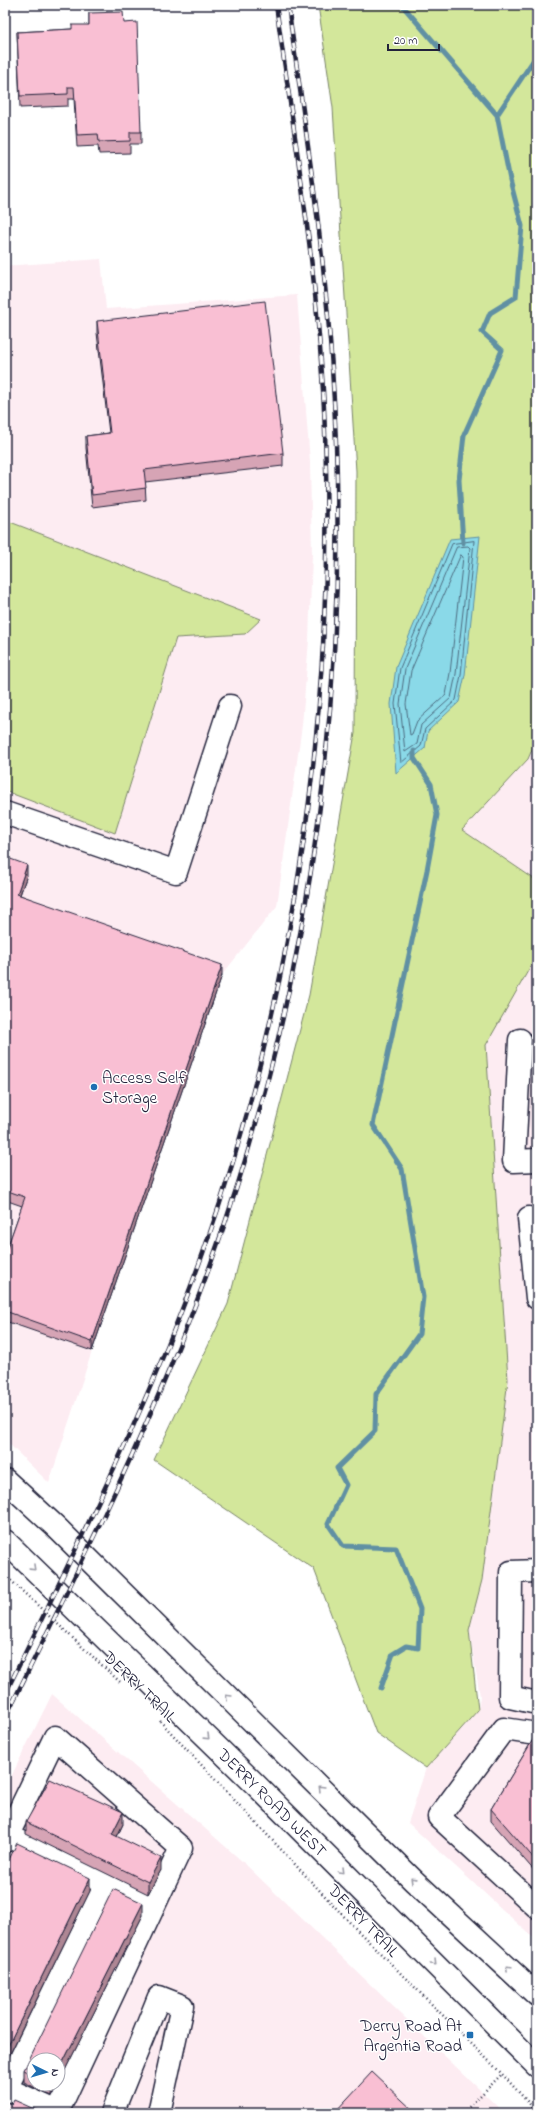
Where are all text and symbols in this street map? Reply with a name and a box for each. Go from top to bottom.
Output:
scale bar [388,26,439,52]
text: 20 m [394,32,417,50]
place label: Access Self Storage [102,1066,186,1113]
marker: Access Self Storage [89,1082,99,1092]
one-way arrow [28,1564,36,1571]
street label: DERRY TRAIL [96,1645,182,1729]
one-way arrow [225,1694,233,1702]
one-way arrow [202,1732,209,1739]
street label: DERRY ROAD WEST [210,1742,332,1864]
one-way arrow [318,1786,326,1793]
one-way arrow [337,1866,345,1874]
one-way arrow [410,1877,418,1885]
street label: DERRY TRAIL [321,1878,405,1964]
one-way arrow [429,1958,437,1966]
one-way arrow [506,1966,513,1973]
place label: Derry Road At Argentia Road [359,2014,462,2061]
marker: Derry Road At Argentia Road [465,2030,475,2040]
north arrow [26,2052,66,2092]
text: N [47,2068,63,2077]

